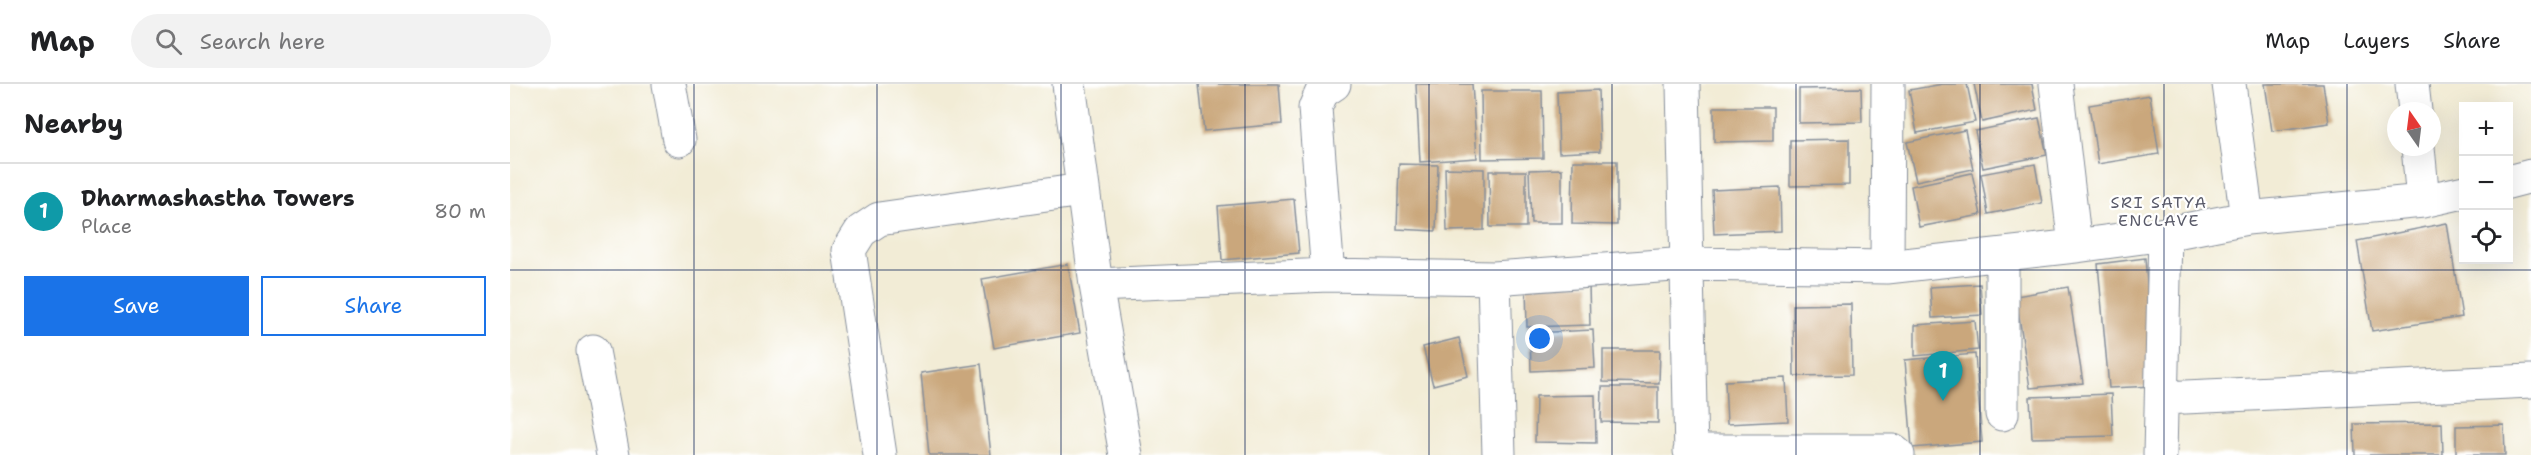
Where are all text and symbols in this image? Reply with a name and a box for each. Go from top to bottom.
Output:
search box [131,14,551,68]
text: Map [30,22,95,60]
icon: search [152,25,185,58]
text: Search here [200,27,325,56]
text: Map [2265,27,2310,55]
text: Layers [2343,27,2410,55]
text: Share [2443,27,2501,55]
north arrow [2387,102,2441,156]
map controls [2459,102,2513,264]
button: + [2459,102,2513,156]
text: Nearby [24,106,123,141]
button: − [2459,156,2513,210]
text: Dharmashastha Towers [81,184,355,213]
district label: SRI SATYA ENCLAVE [2110,192,2208,231]
text: 1 [39,198,48,224]
text: 80 m [434,198,486,224]
button: locate [2459,210,2513,264]
text: Place [81,213,132,239]
button: Save [24,276,249,336]
button: Share [261,276,486,336]
your location [1525,324,1554,353]
pin: 1 [1924,352,1962,401]

